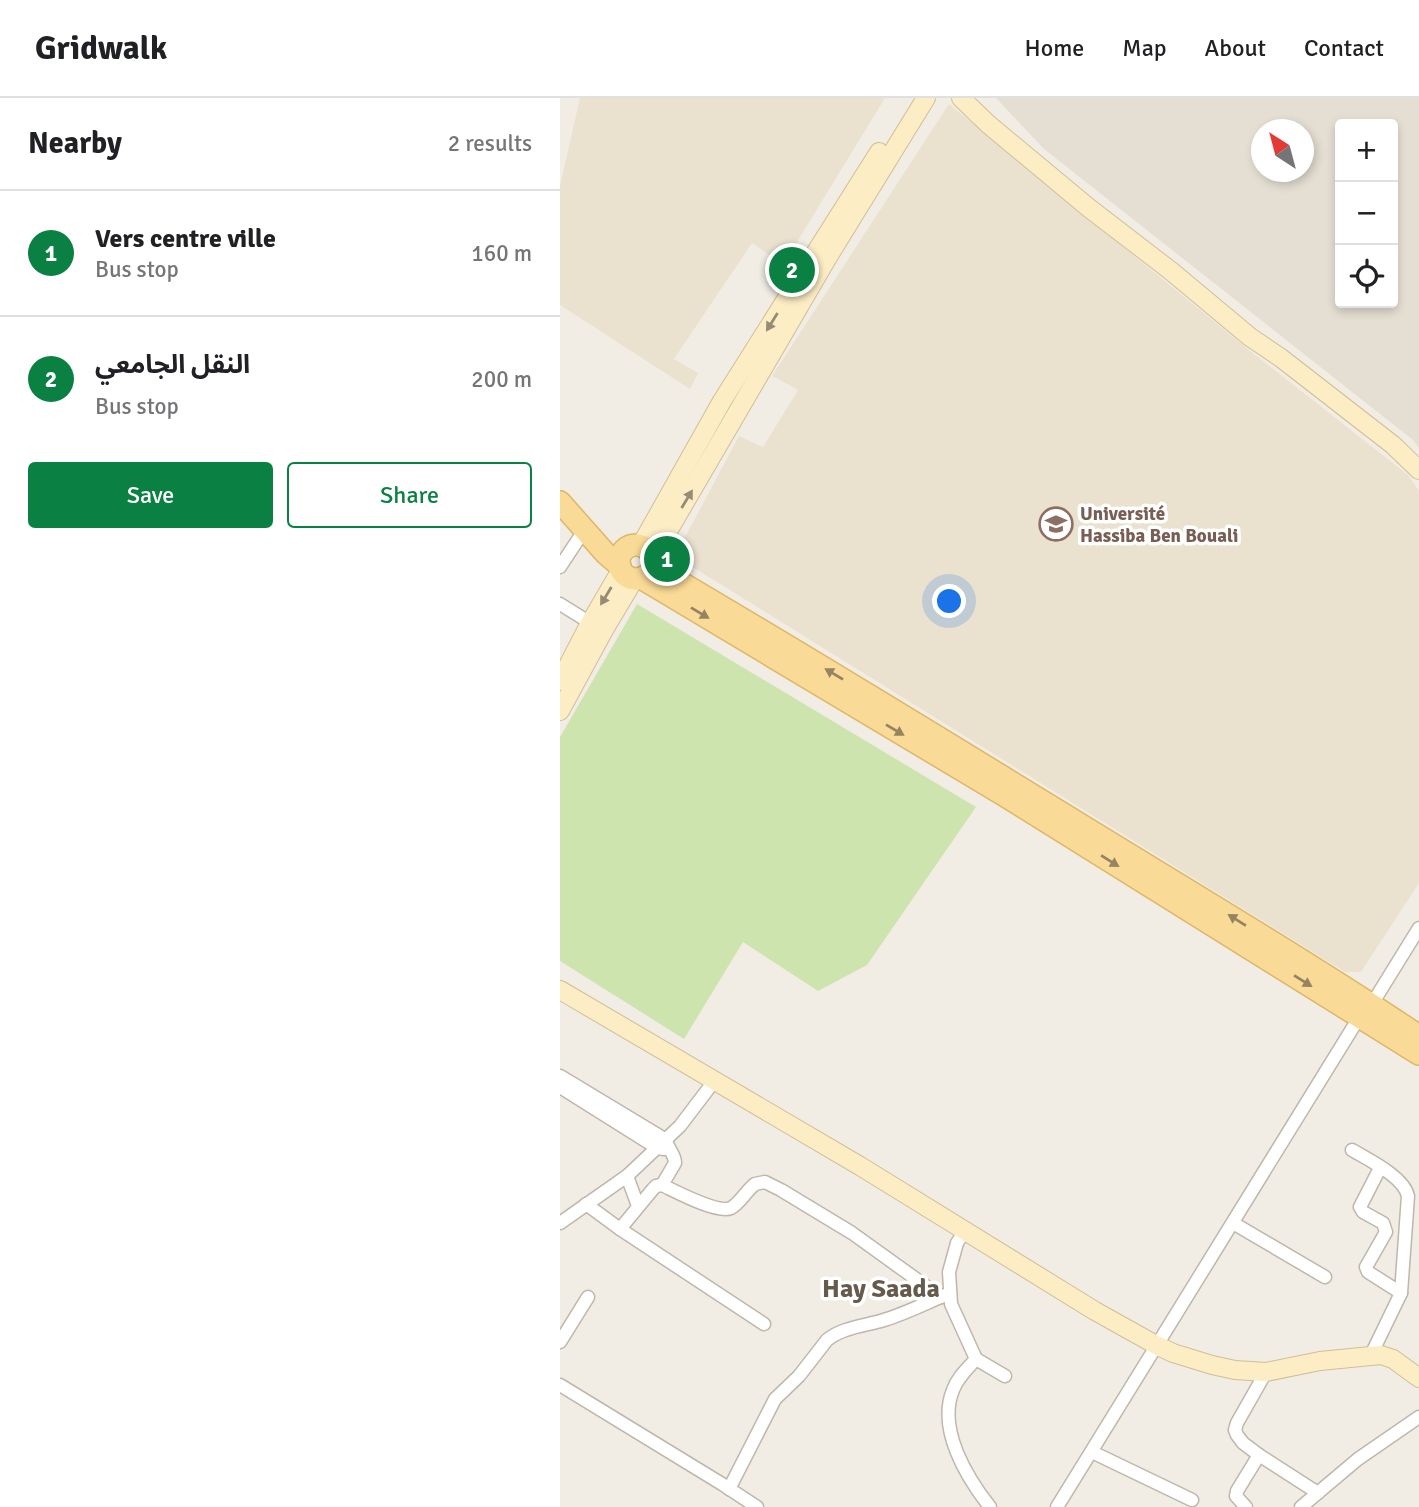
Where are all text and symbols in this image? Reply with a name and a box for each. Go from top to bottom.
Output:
text: Gridwalk [35,28,167,69]
text: Home [1024,33,1084,63]
text: Map [1122,33,1167,63]
text: About [1205,33,1266,63]
text: Contact [1304,33,1384,63]
north arrow [1251,119,1314,182]
map controls [1335,119,1398,308]
button: + [1335,119,1398,182]
text: Nearby [28,125,122,162]
text: 2 results [448,129,532,158]
button: − [1335,182,1398,245]
text: Vers centre ville [95,223,276,255]
text: 1 [45,239,57,268]
text: 160 m [471,239,532,268]
pin: 2 [769,244,815,296]
button: locate [1335,245,1398,308]
text: Bus stop [95,255,179,284]
one-way arrow [765,312,778,331]
text: النقل الجامعي [95,349,250,381]
text: 2 [45,365,57,394]
text: 200 m [471,365,532,394]
text: Bus stop [95,392,179,421]
button: Save [28,462,273,528]
button: Share [287,462,532,528]
one-way arrow [681,489,694,508]
place label: Université Hassiba Ben Bouali [1080,502,1238,548]
school or university icon: Université Hassiba Ben Bouali [1037,505,1075,543]
pin: 1 [644,533,690,585]
your location [932,584,966,618]
one-way arrow [600,587,612,606]
one-way arrow [690,607,709,619]
one-way arrow [825,667,844,680]
one-way arrow [885,724,904,736]
one-way arrow [1100,855,1119,868]
one-way arrow [1228,914,1247,927]
one-way arrow [1294,974,1313,987]
district label: Hay Saada [822,1273,940,1305]

